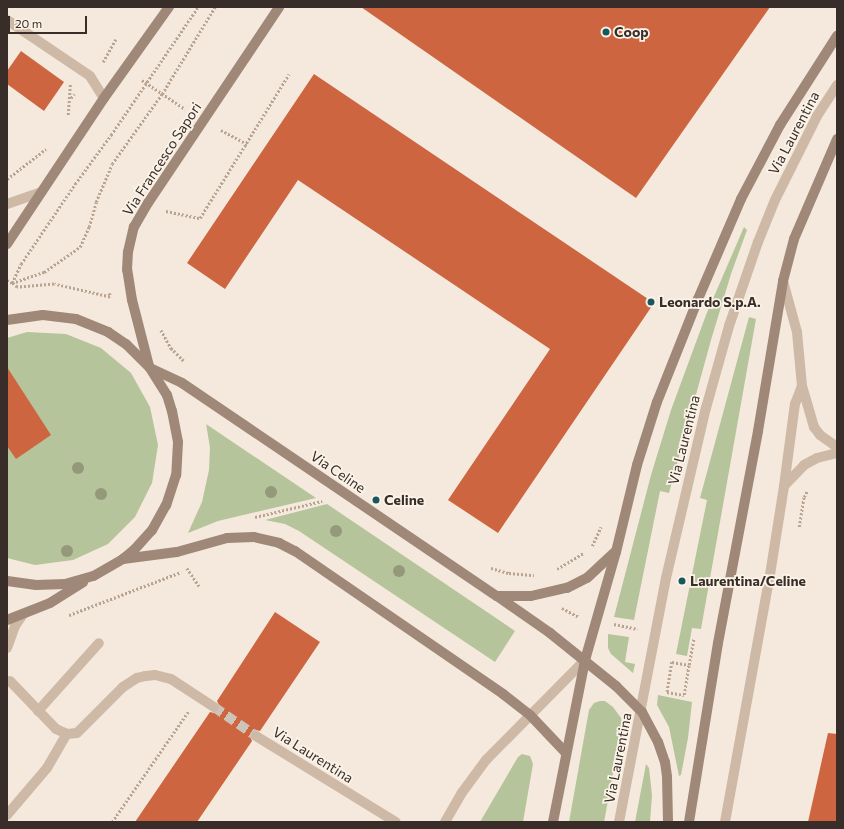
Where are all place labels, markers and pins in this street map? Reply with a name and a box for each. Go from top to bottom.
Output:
place label: Coop [614,24,649,40]
marker: Coop [601,27,611,37]
place label: Leonardo S.p.A. [659,294,761,310]
marker: Leonardo S.p.A. [646,297,656,307]
place label: Celine [384,492,424,508]
marker: Celine [371,495,381,505]
place label: Laurentina/Celine [690,573,806,589]
marker: Laurentina/Celine [677,576,687,586]

